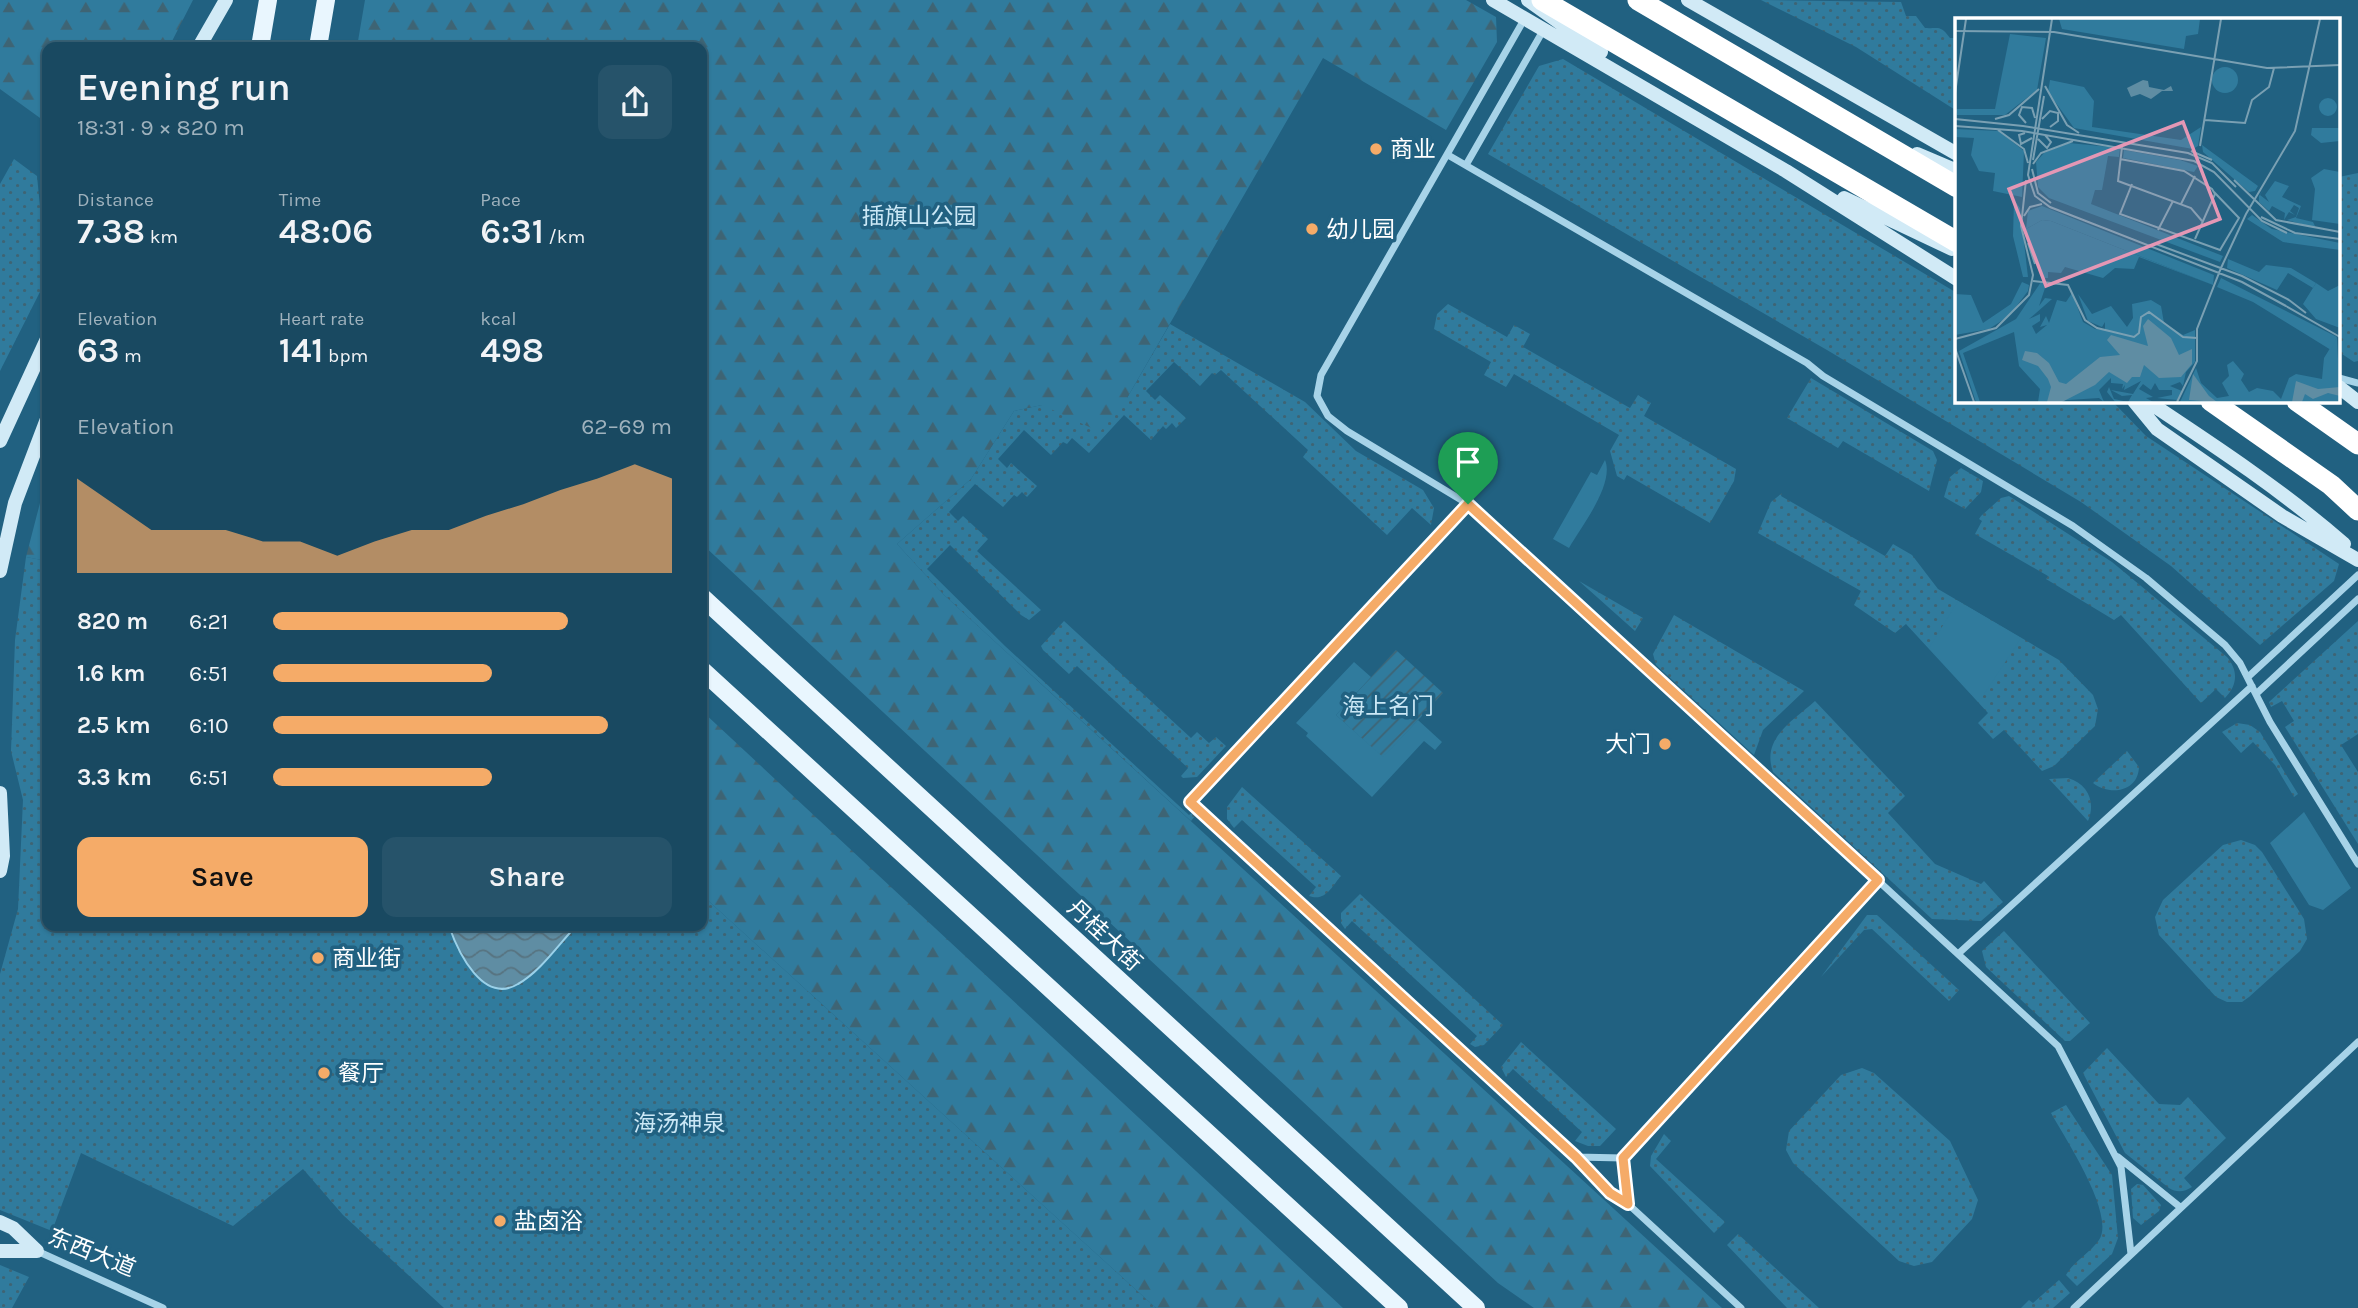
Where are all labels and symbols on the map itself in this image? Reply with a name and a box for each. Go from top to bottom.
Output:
inset map [1955,18,2340,402]
place label: 商业 [1390,136,1436,163]
marker: 商业 [1368,141,1384,157]
park label: 插旗山公园 [862,203,977,230]
place label: 幼儿园 [1326,216,1395,243]
marker: 幼儿园 [1304,221,1320,237]
pin [1438,432,1498,504]
park label: 海上名门 [1342,693,1434,720]
place label: 大门 [1605,731,1651,758]
marker: 大门 [1657,736,1673,752]
street label: 丹桂大街 [1062,894,1148,977]
place label: 商业街 [332,945,401,972]
marker: 商业街 [310,950,326,966]
place label: 餐厅 [338,1060,384,1087]
marker: 餐厅 [316,1065,332,1081]
park label: 海汤神泉 [633,1110,725,1137]
place label: 盐卤浴 [514,1208,583,1235]
marker: 盐卤浴 [492,1213,508,1229]
street label: 东西大道 [44,1223,140,1282]

